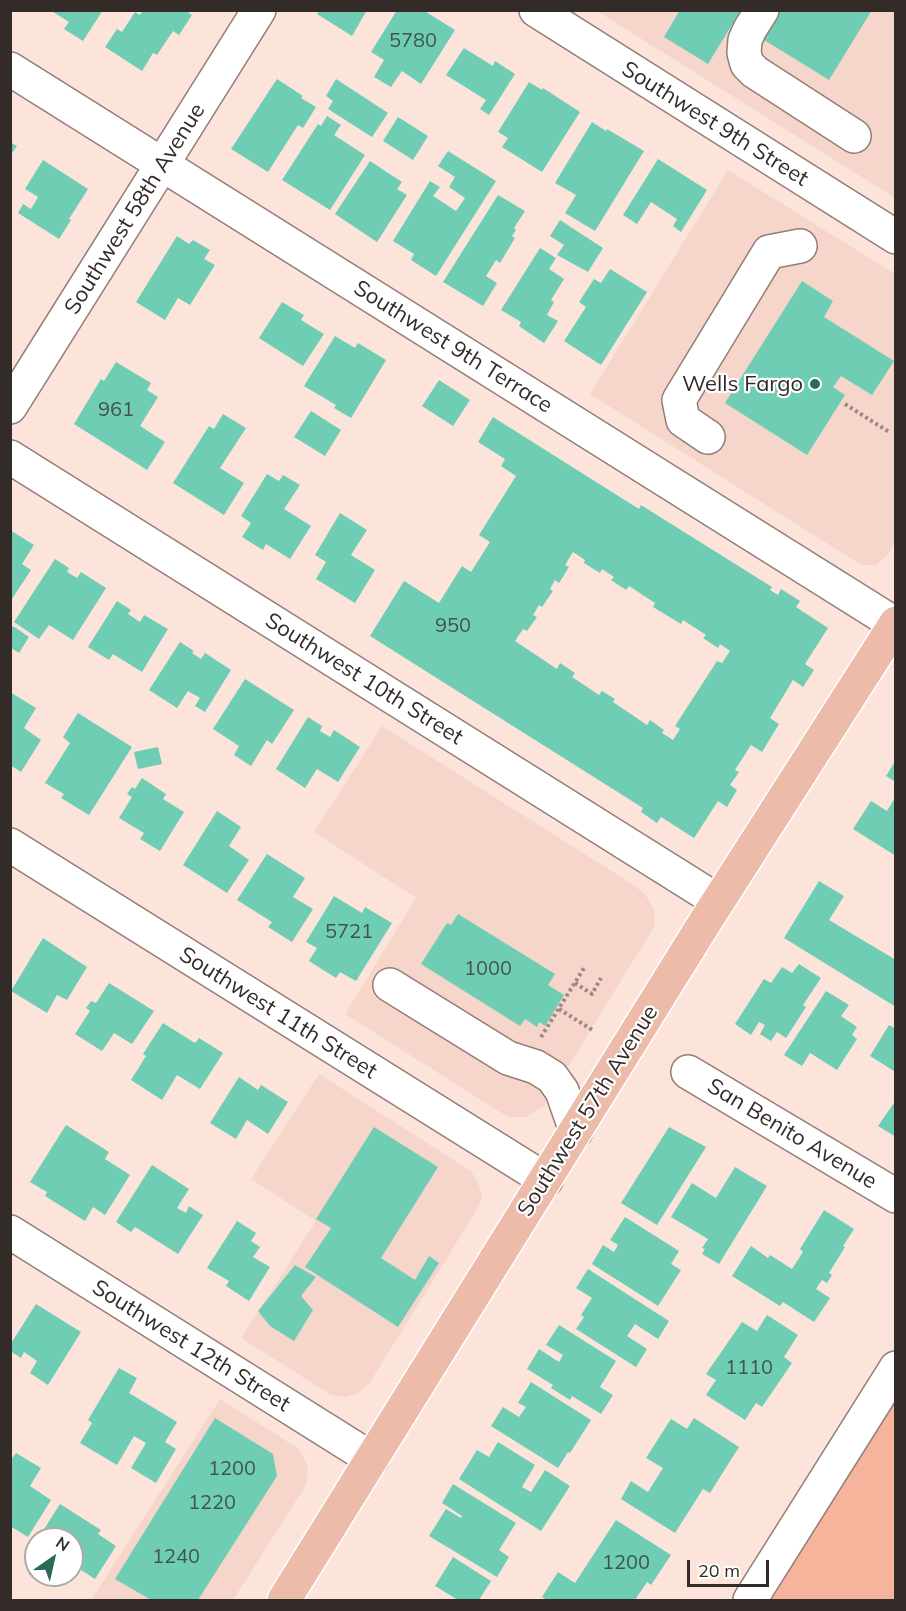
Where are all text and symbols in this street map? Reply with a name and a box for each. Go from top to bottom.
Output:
house number: 5780 [389,29,437,53]
street label: Southwest 9th Street [617,56,813,192]
street label: Southwest 58th Avenue [59,99,211,319]
street label: Southwest 9th Terrace [349,275,557,419]
place label: Wells Fargo [682,371,803,397]
marker: Wells Fargo [808,377,822,391]
house number: 961 [98,398,134,422]
street label: Southwest 10th Street [260,607,468,751]
house number: 950 [435,614,471,638]
house number: 5721 [325,920,373,944]
street label: Southwest 11th Street [174,941,382,1085]
house number: 1000 [464,957,512,981]
street label: Southwest 57th Avenue [512,1001,664,1221]
street label: San Benito Avenue [702,1073,882,1195]
street label: Southwest 12th Street [87,1274,295,1418]
house number: 1110 [725,1356,773,1380]
house number: 1200 [208,1457,256,1481]
house number: 1220 [188,1491,236,1515]
north arrow [24,1527,84,1587]
text: N [52,1532,74,1555]
house number: 1240 [152,1545,200,1569]
scale bar [690,1548,772,1586]
house number: 1200 [602,1551,650,1575]
text: 20 m [698,1559,740,1582]

